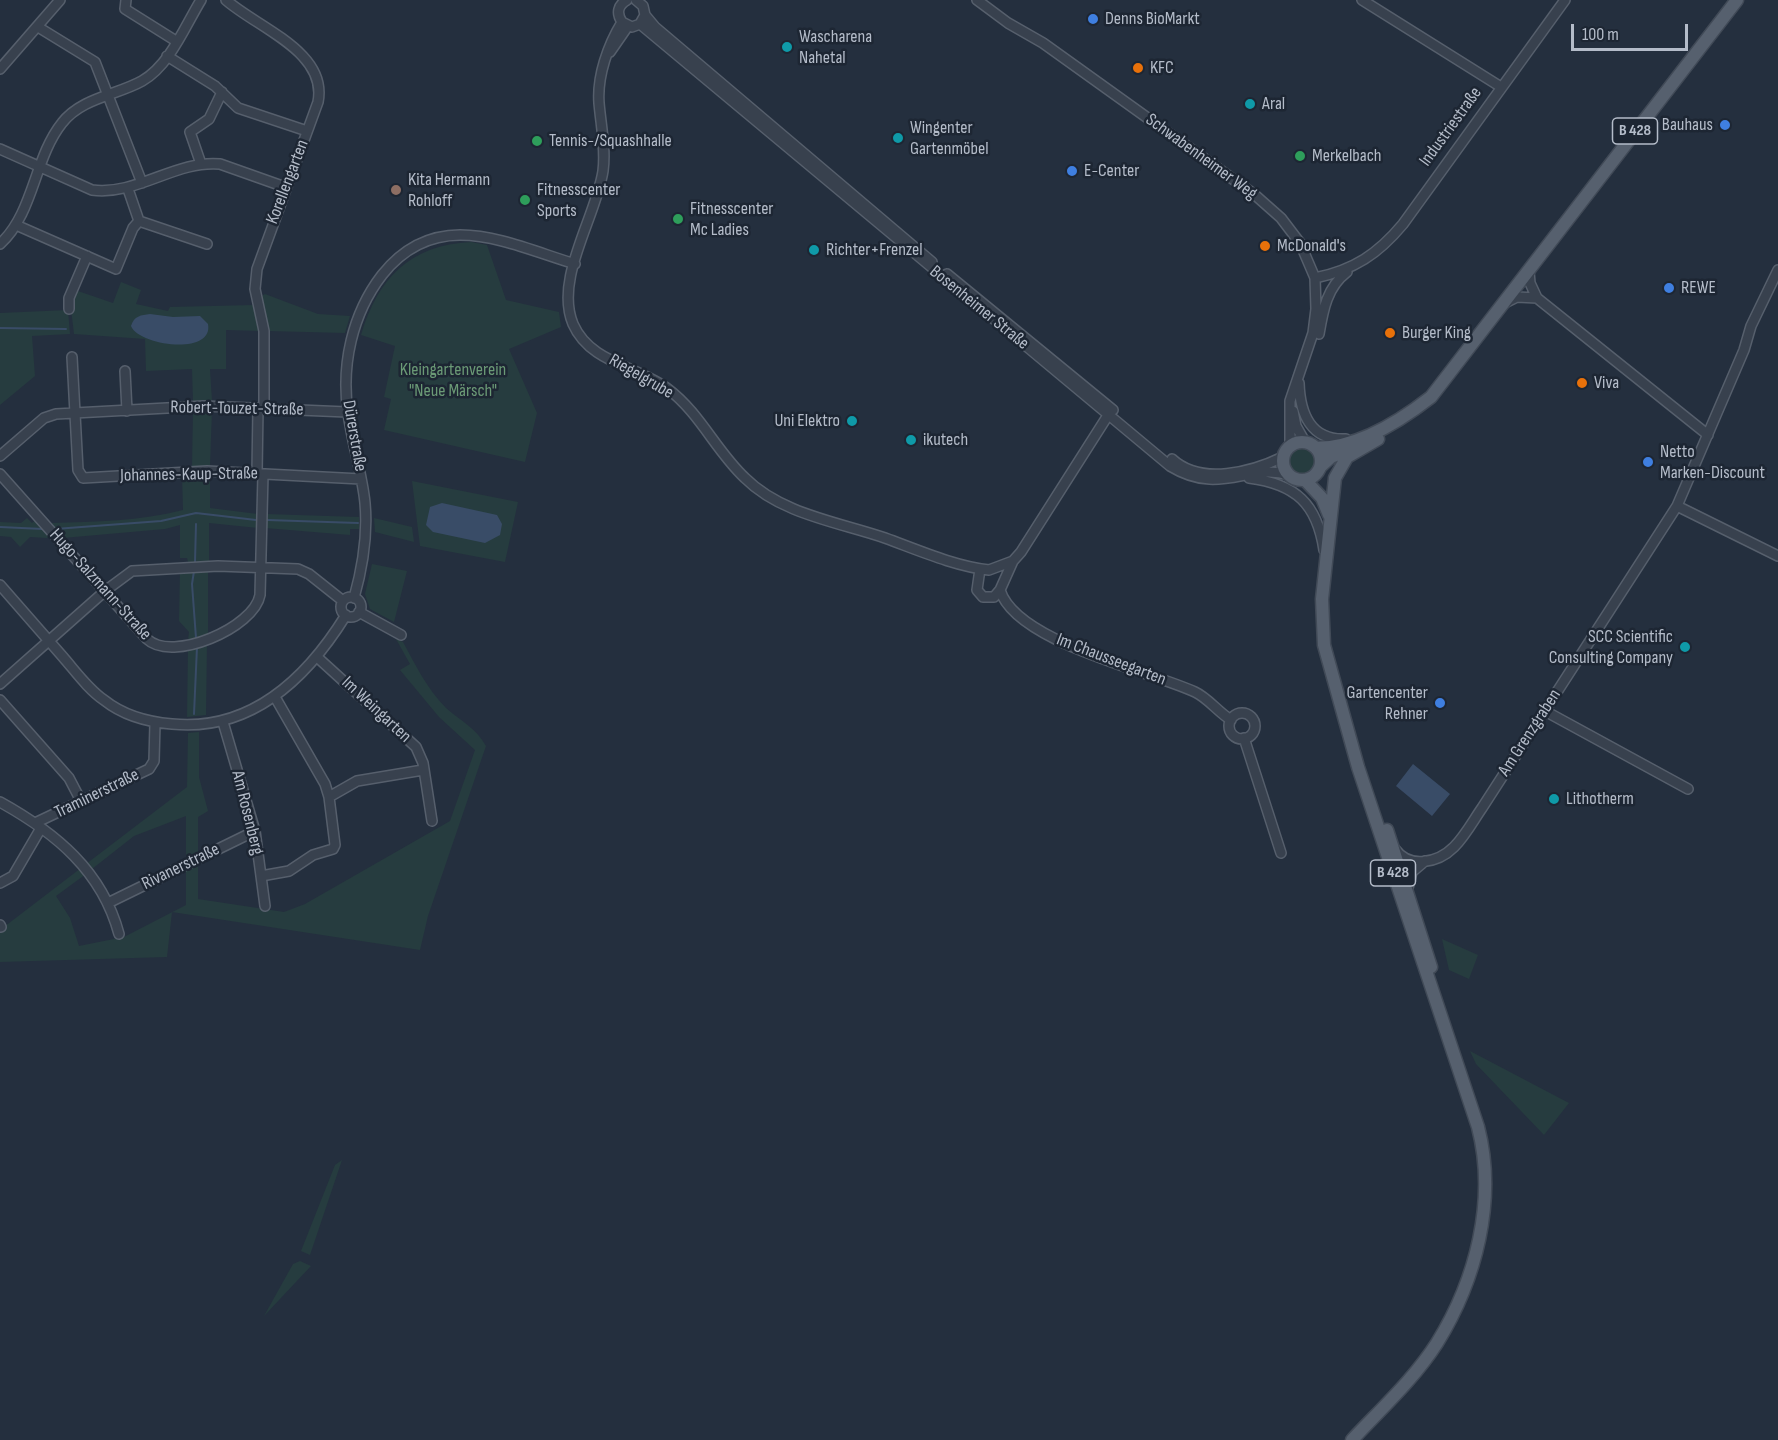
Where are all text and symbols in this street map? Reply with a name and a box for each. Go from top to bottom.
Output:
place label: Denns BioMarkt [1105,8,1200,30]
marker: Denns BioMarkt [1086,12,1100,26]
scale bar [1574,12,1691,50]
text: 100 m [1582,24,1619,45]
place label: Wascharena Nahetal [799,26,872,68]
marker: Wascharena Nahetal [780,40,794,54]
place label: KFC [1150,57,1174,79]
marker: KFC [1131,61,1145,75]
street label: Industriestraße [1415,83,1487,171]
place label: Aral [1262,93,1285,115]
marker: Aral [1243,97,1257,111]
street label: Schwabenheimer Weg [1141,109,1261,205]
place label: Bauhaus [1662,114,1713,136]
place label: Wingenter Gartenmöbel [910,117,989,160]
road number: B 428 [1612,118,1658,144]
marker: Bauhaus [1718,118,1732,132]
place label: Tennis-/Squashhalle [549,130,672,152]
marker: Wingenter Gartenmöbel [891,131,905,145]
marker: Tennis-/Squashhalle [530,134,544,148]
street label: Korellengarten [262,137,314,227]
place label: Merkelbach [1312,145,1382,167]
marker: Merkelbach [1293,149,1307,163]
place label: E-Center [1084,160,1139,182]
marker: E-Center [1065,164,1079,178]
place label: Kita Hermann Rohloff [408,169,490,212]
place label: Fitnesscenter Sports [537,179,621,222]
marker: Kita Hermann Rohloff [389,183,403,197]
marker: Fitnesscenter Sports [518,193,532,207]
place label: Fitnesscenter Mc Ladies [690,198,774,240]
marker: Fitnesscenter Mc Ladies [671,212,685,226]
place label: McDonald's [1277,235,1346,257]
place label: Richter+Frenzel [826,239,923,261]
marker: McDonald's [1258,239,1272,253]
marker: Richter+Frenzel [807,243,821,257]
street label: Bosenheimer Straße [925,261,1033,355]
place label: REWE [1681,277,1716,299]
marker: REWE [1662,281,1676,295]
place label: Burger King [1402,322,1471,344]
marker: Burger King [1383,326,1397,340]
street label: Riegelgrube [605,350,677,404]
park label: Kleingartenverein "Neue Märsch" [400,359,506,401]
place label: Viva [1594,372,1619,394]
marker: Viva [1575,376,1589,390]
street label: Robert-Touzet-Straße [170,397,304,421]
street label: Dürerstraße [337,399,371,473]
place label: Uni Elektro [774,410,840,432]
marker: Uni Elektro [845,414,859,428]
place label: ikutech [923,429,968,451]
marker: ikutech [904,433,918,447]
place label: Netto Marken-Discount [1660,441,1765,484]
marker: Netto Marken-Discount [1641,455,1655,469]
street label: Johannes-Kaup-Straße [120,463,258,487]
street label: Hugo-Salzmann-Straße [44,525,156,645]
place label: SCC Scientific Consulting Company [1549,626,1673,668]
street label: Im Chausseegarten [1053,629,1169,691]
marker: SCC Scientific Consulting Company [1678,640,1692,654]
street label: Im Weingarten [337,672,415,748]
place label: Gartencenter Rehner [1347,682,1428,724]
street label: Am Grenzgraben [1494,686,1566,780]
marker: Gartencenter Rehner [1433,696,1447,710]
street label: Traminerstraße [51,764,143,824]
street label: Am Rosenberg [226,769,268,857]
place label: Lithotherm [1566,788,1634,810]
marker: Lithotherm [1547,792,1561,806]
street label: Rivanerstraße [139,839,223,895]
road number: B 428 [1370,860,1416,886]

